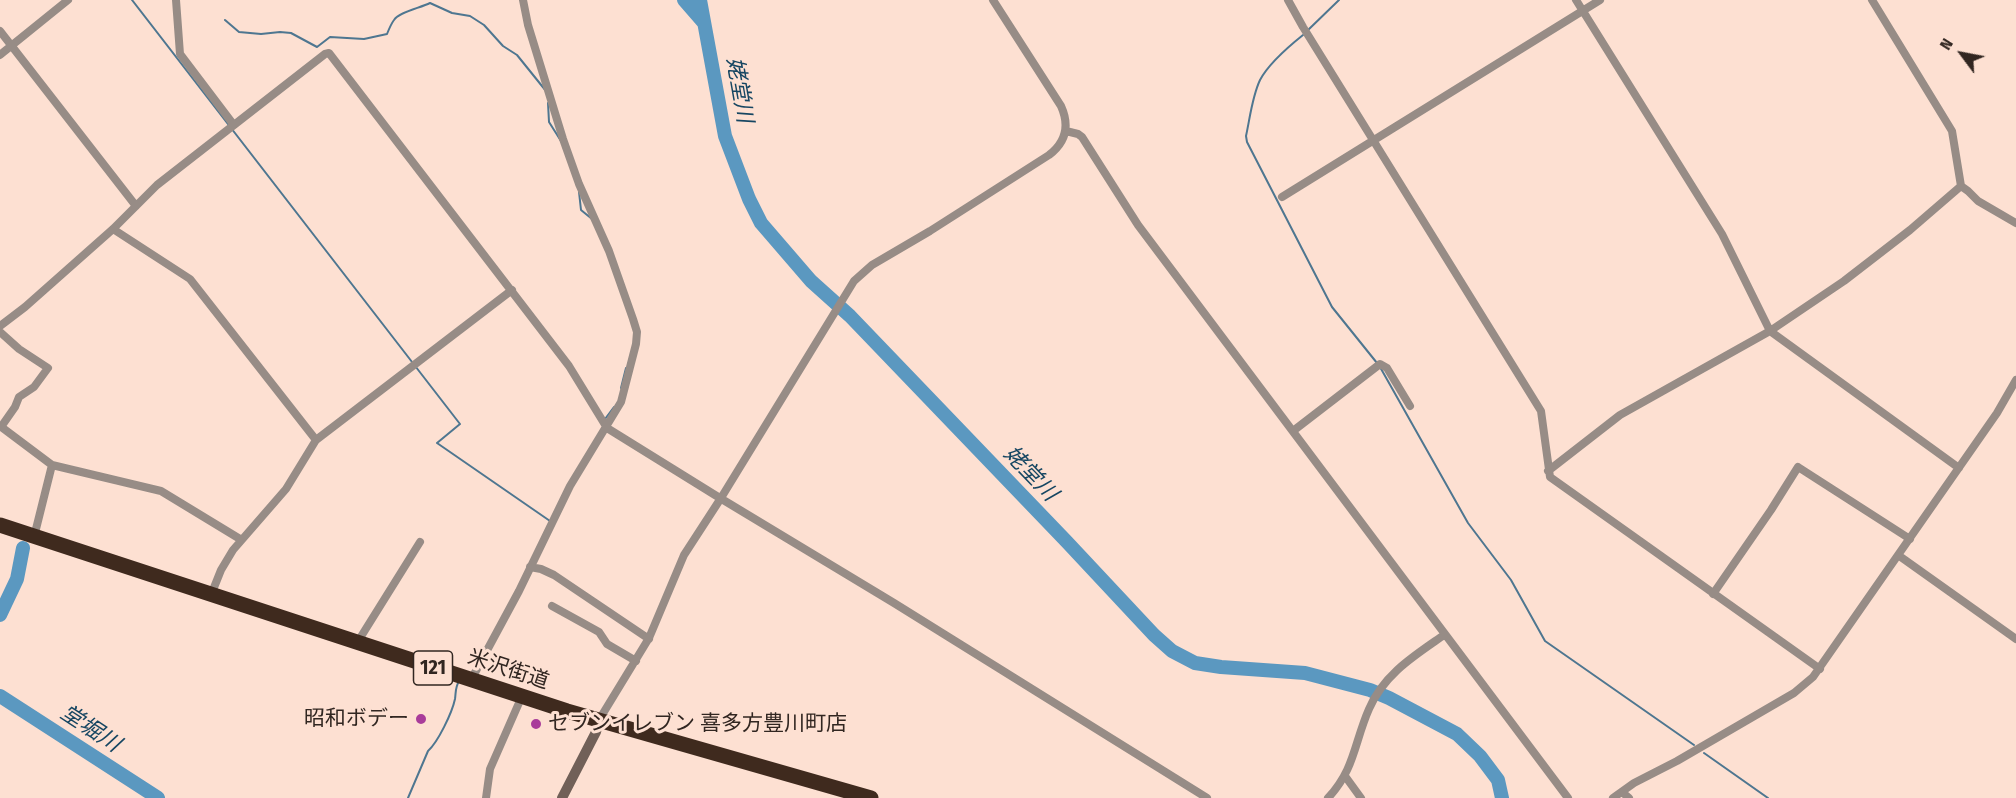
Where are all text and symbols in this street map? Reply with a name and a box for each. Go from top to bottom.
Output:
north arrow [1932,24,1992,84]
text: N [1936,35,1957,53]
water label: 姥堂川 [720,55,758,125]
water label: 姥堂川 [998,441,1062,507]
street label: 米沢街道 [464,645,552,695]
road number: 121 [414,651,452,685]
water label: 堂堀川 [55,700,125,758]
place label: 昭和ボデー [304,706,409,732]
place label: セブンイレブン 喜多方豊川町店 [548,711,847,737]
marker: 昭和ボデー [414,712,428,726]
marker: セブンイレブン 喜多方豊川町店 [529,717,543,731]

